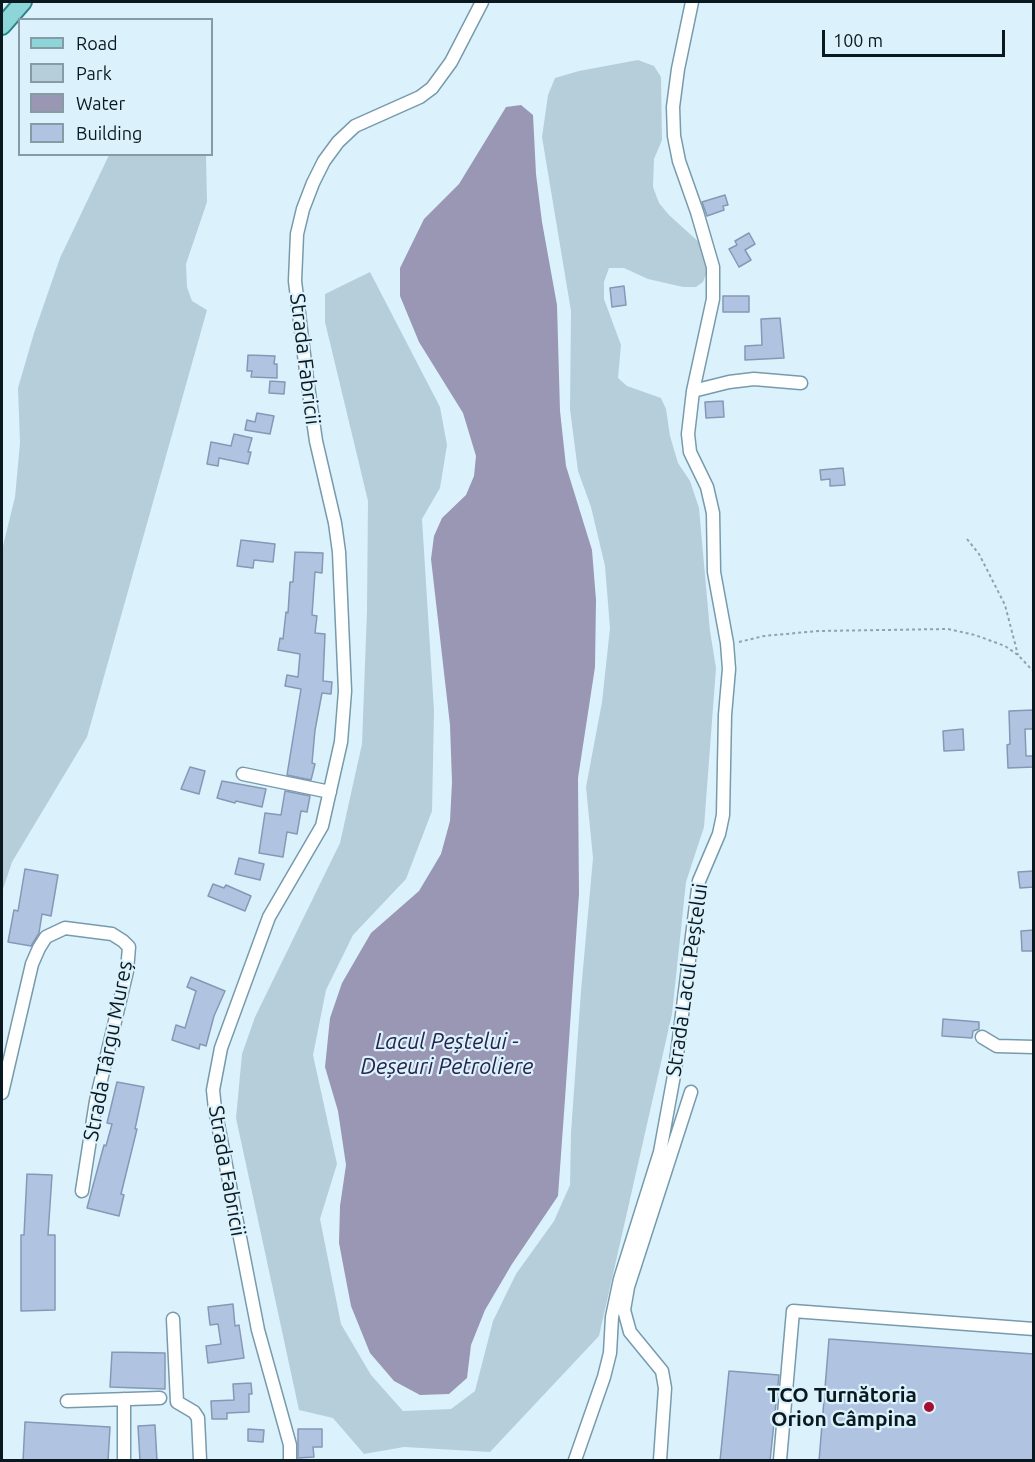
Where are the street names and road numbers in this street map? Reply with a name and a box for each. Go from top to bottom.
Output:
street label: Strada Fabricii [284,292,326,426]
street label: Strada Lacul Peștelui [661,882,713,1078]
street label: Strada Târgu Mureș [78,959,138,1143]
street label: Strada Fabricii [203,1104,251,1238]

